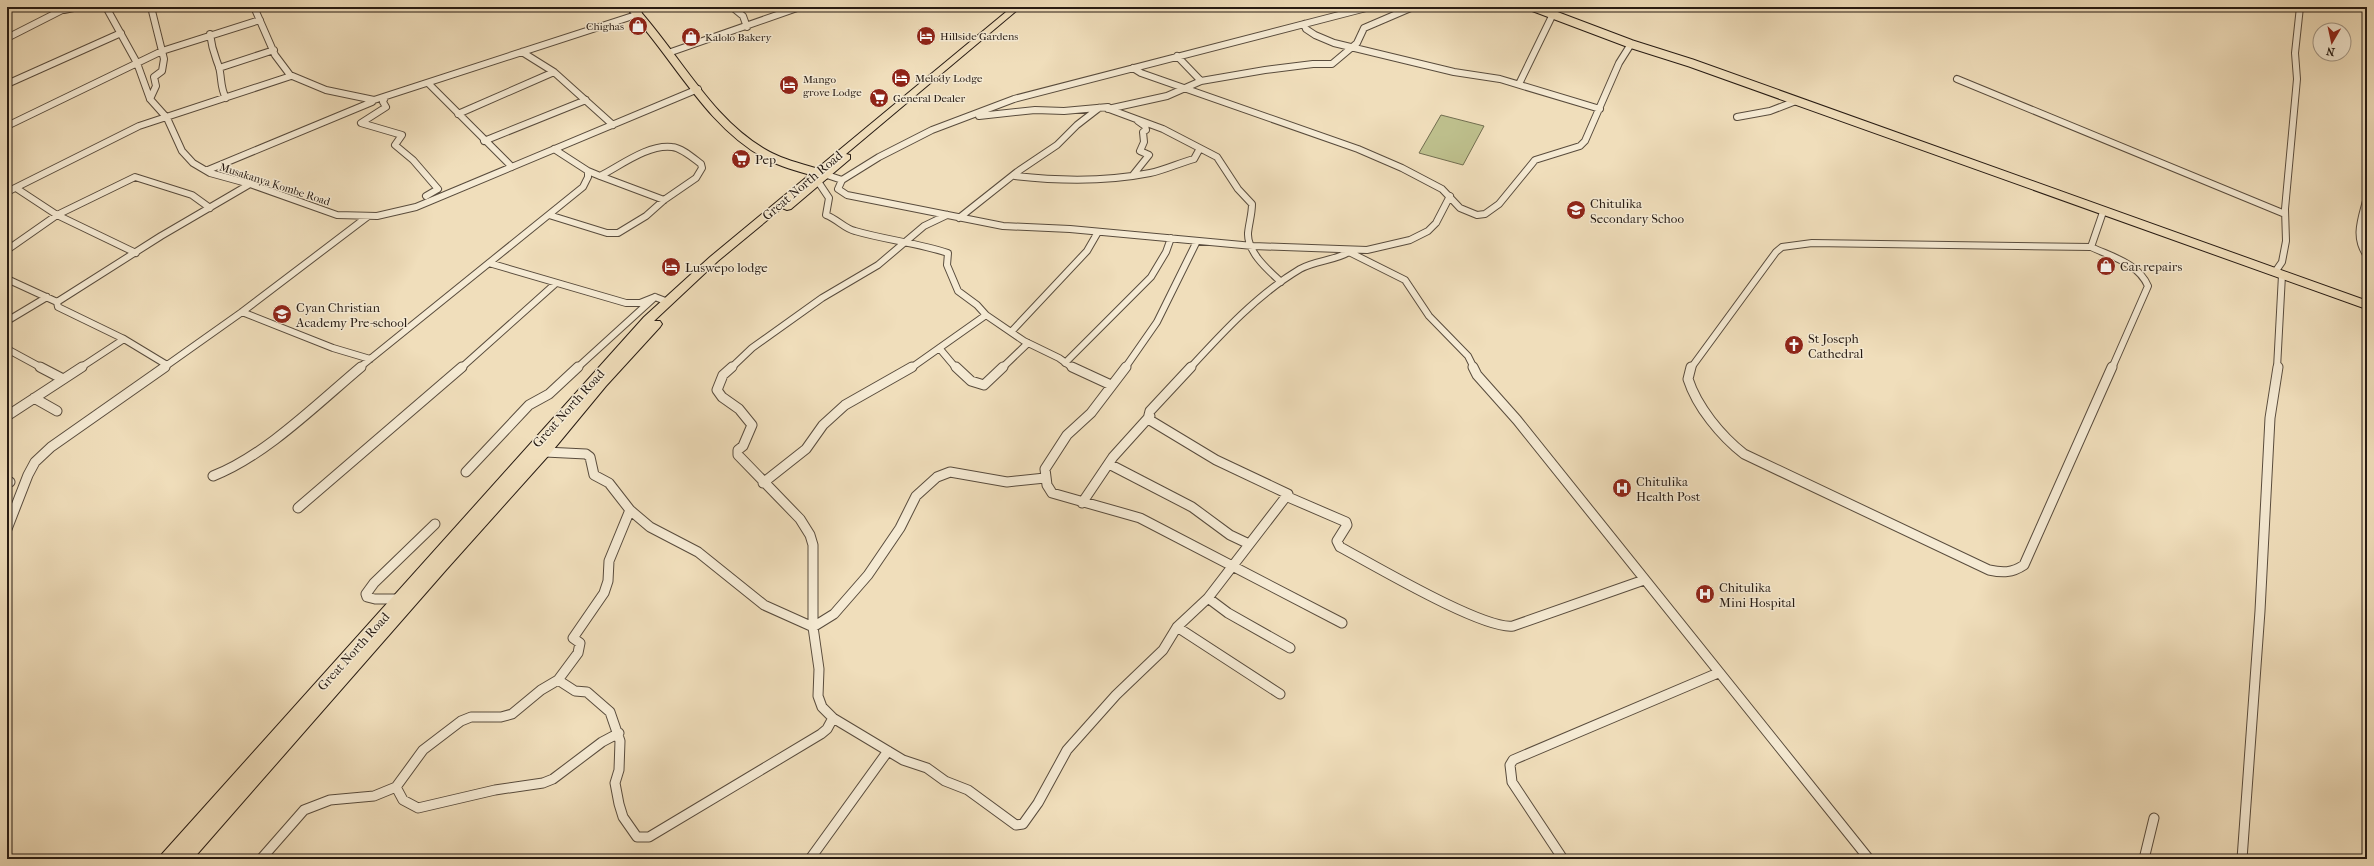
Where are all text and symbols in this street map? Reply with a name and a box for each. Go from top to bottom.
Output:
shop icon: Chighas [627,15,649,37]
place label: Chighas [586,20,624,33]
north arrow [2312,22,2352,62]
hotel icon: Hillside Gardens [915,25,937,47]
shop icon: Kalolo Bakery [680,26,702,48]
place label: Hillside Gardens [940,30,1018,43]
place label: Kalolo Bakery [705,31,772,44]
text: N [2325,44,2336,58]
hotel icon: Melody Lodge [890,67,912,89]
place label: Melody Lodge [915,72,983,85]
place label: Mango grove Lodge [803,73,862,99]
hotel icon: Mango grove Lodge [778,74,800,96]
supermarket icon: General Dealer [868,87,890,109]
place label: General Dealer [893,92,965,105]
street label: Great North Road [759,147,846,223]
supermarket icon: Pep [730,148,752,170]
place label: Pep [755,152,776,167]
street label: Musakanya Kombe Road [218,160,333,209]
place label: Chitulika Secondary Schoo [1590,196,1684,226]
school or university icon: Chitulika Secondary Schoo [1565,199,1587,221]
shop icon: Car repairs [2095,255,2117,277]
hotel icon: Luswepo lodge [660,256,682,278]
place label: Car repairs [2120,259,2182,274]
place label: Luswepo lodge [685,260,768,275]
place label: Cyan Christian Academy Pre-school [295,300,408,330]
school or university icon: Cyan Christian Academy Pre-school [271,303,293,325]
place label: St Joseph Cathedral [1808,331,1864,361]
church icon: St Joseph Cathedral [1783,334,1805,356]
street label: Great North Road [529,366,608,450]
place label: Chitulika Health Post [1636,474,1701,504]
hospital icon: Chitulika Health Post [1611,477,1633,499]
place label: Chitulika Mini Hospital [1719,580,1796,610]
hospital icon: Chitulika Mini Hospital [1694,583,1716,605]
street label: Great North Road [314,609,393,693]

